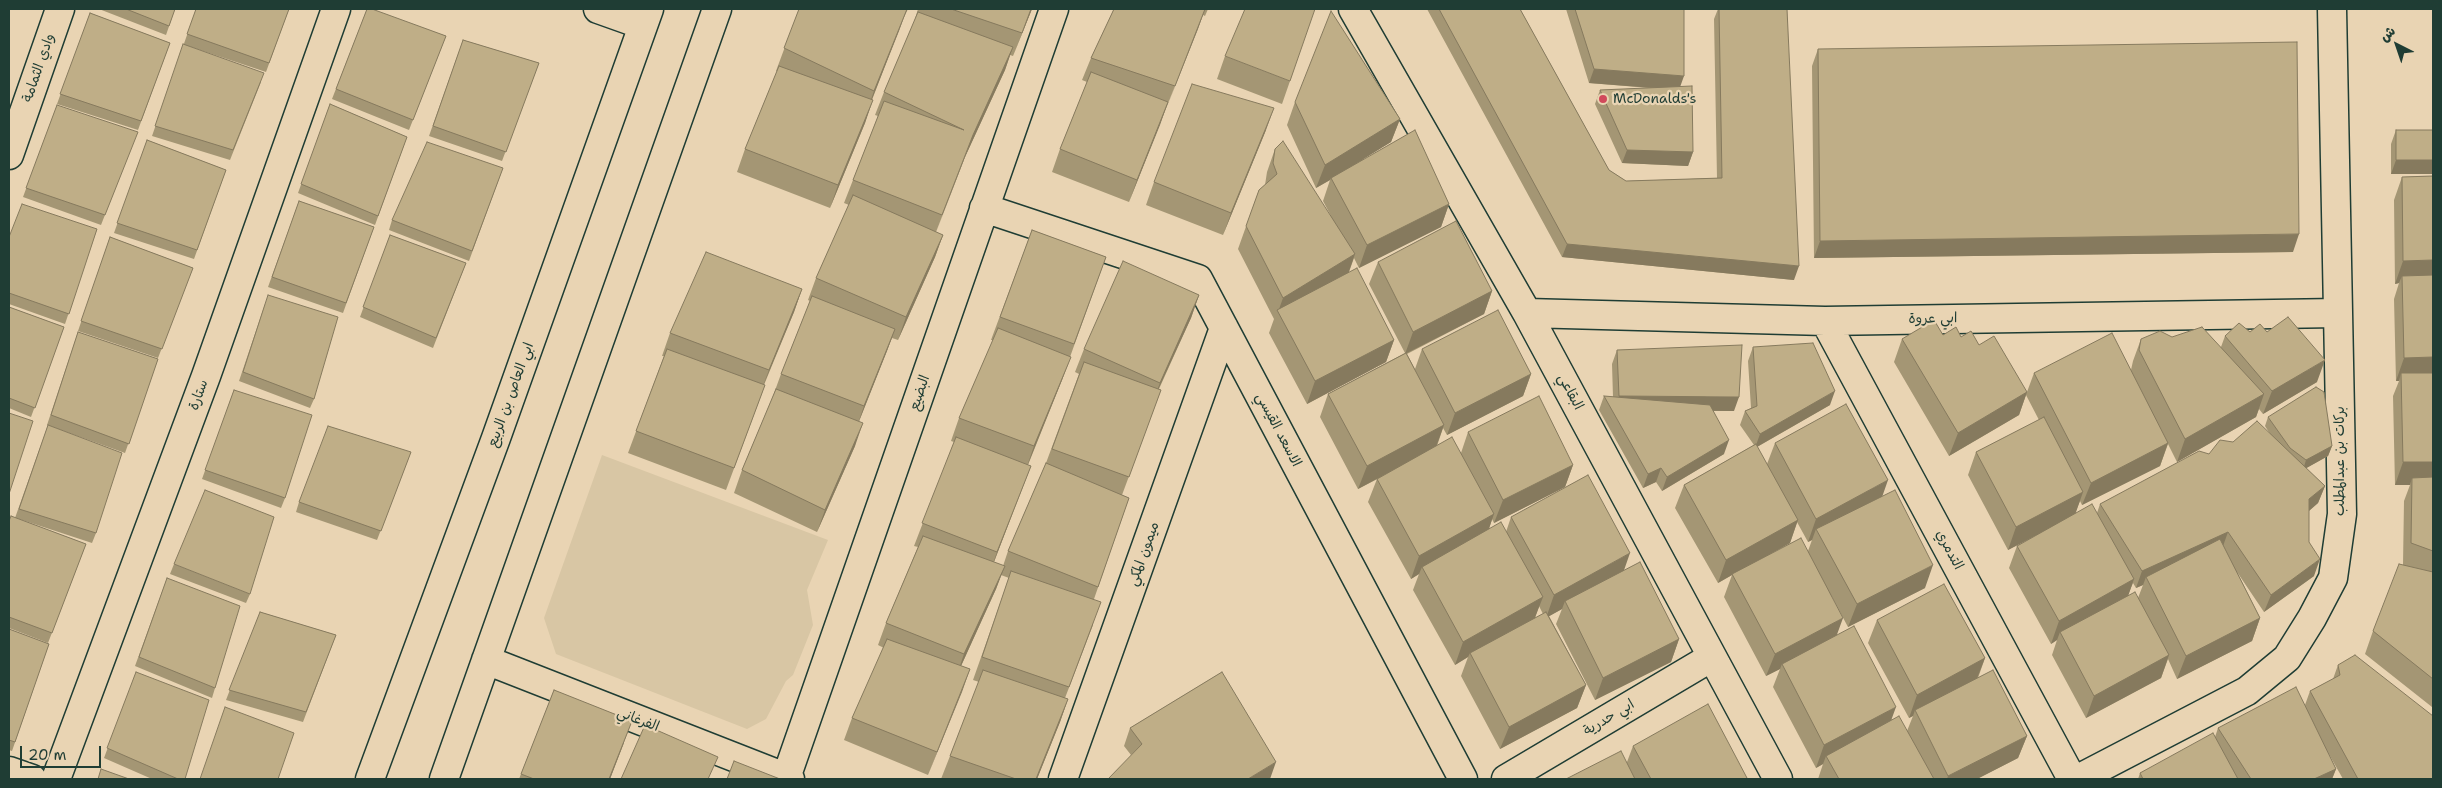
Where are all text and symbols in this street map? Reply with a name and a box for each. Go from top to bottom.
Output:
north arrow [2372,20,2422,70]
text: ش [2375,22,2399,46]
street label: وادي الثمامة [19,31,59,105]
place label: McDonalds's [1613,91,1696,107]
marker: McDonalds's [1597,93,1609,105]
street label: ابي عروة [1908,310,1958,328]
street label: ابي العاص بن الربيع [484,340,538,450]
street label: البقاعي [1553,371,1587,413]
street label: البضيع [906,373,934,413]
street label: ستارة [186,377,212,413]
street label: الاسعد القيسي [1251,390,1305,470]
street label: بركات بن عبدالمطلب [2332,406,2348,516]
street label: ميمون المكي [1125,520,1163,588]
street label: التدمري [1932,527,1966,573]
street label: ابي حدرية [1580,696,1638,740]
street label: الفرغاني [615,704,661,736]
scale bar [22,736,104,768]
text: 20 m [28,745,67,765]

